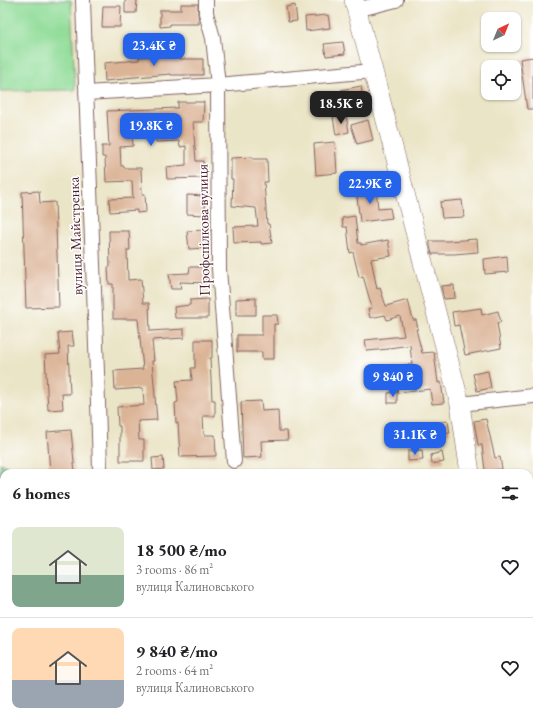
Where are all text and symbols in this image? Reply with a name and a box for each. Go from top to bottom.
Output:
north arrow [481,12,521,52]
map controls [481,12,521,100]
pin: 23.4K ₴ [117,33,191,67]
text: 23.4K ₴ [132,37,176,54]
button: locate [481,60,521,100]
pin: 18.5K ₴ [304,91,378,125]
text: 18.5K ₴ [319,95,363,112]
pin: 19.8K ₴ [114,113,188,147]
text: 19.8K ₴ [129,117,173,134]
street label: Профспілкова вулиця [192,163,214,296]
pin: 22.9K ₴ [333,171,407,205]
text: 22.9K ₴ [348,175,392,192]
street label: вулиця Майстренка [63,176,87,296]
pin: 9 840 ₴ [356,364,430,398]
text: 9 840 ₴ [373,368,413,385]
pin: 31.1K ₴ [378,422,452,456]
text: 31.1K ₴ [393,426,437,443]
text: 6 homes [12,482,70,504]
icon: filters [499,482,521,504]
text: 18 500 ₴/mo [136,539,227,561]
icon: home [44,543,92,591]
icon: heart [499,556,521,578]
text: 3 rooms · 86 m² [136,561,213,578]
text: вулиця Калиновського [136,578,254,595]
text: 9 840 ₴/mo [136,640,218,662]
icon: home [44,644,92,692]
icon: heart [499,657,521,679]
text: 2 rooms · 64 m² [136,662,213,679]
text: вулиця Калиновського [136,679,254,696]

